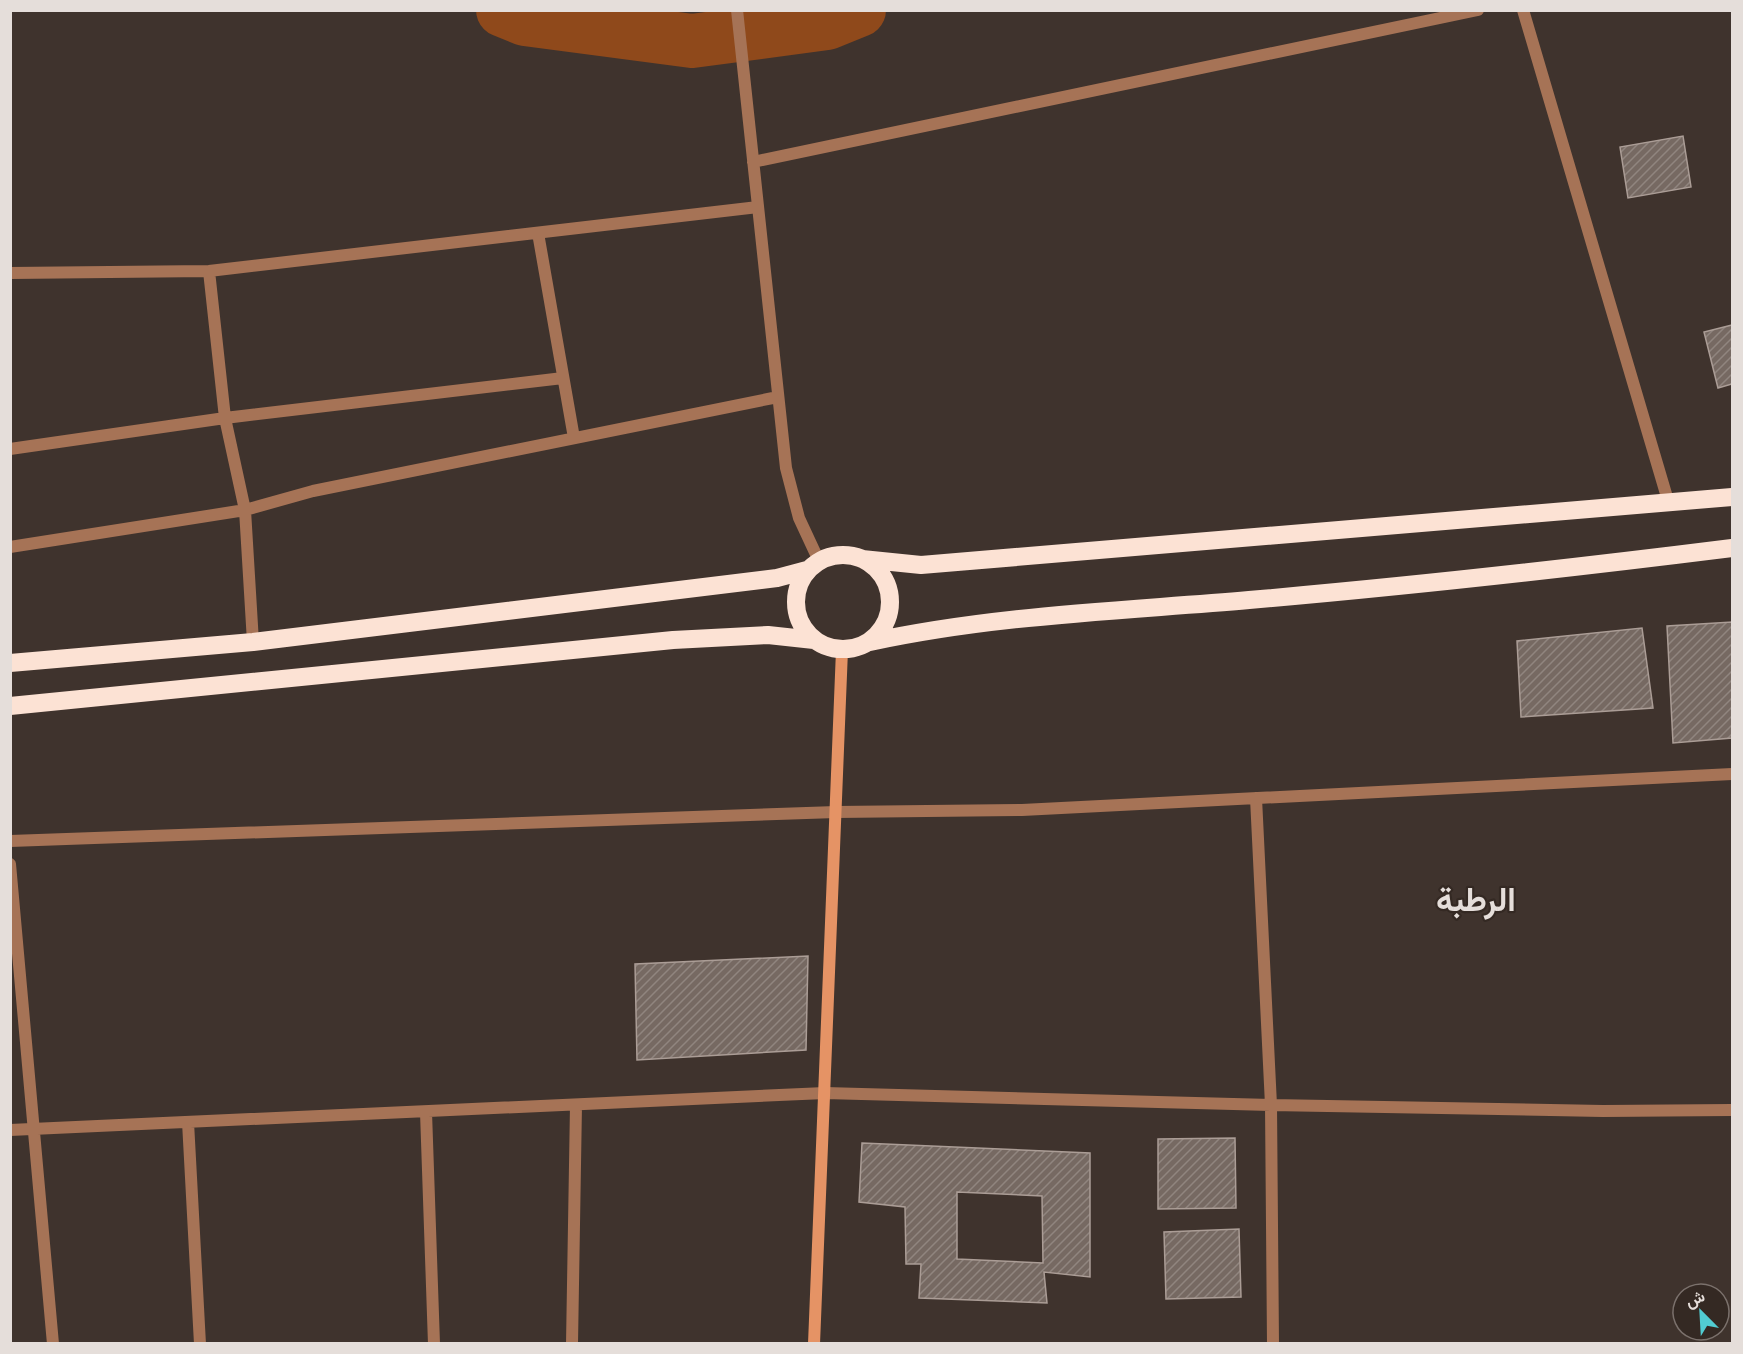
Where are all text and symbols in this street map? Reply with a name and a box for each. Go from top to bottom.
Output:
district label: الرطبة [1436,885,1516,920]
north arrow [1671,1282,1731,1342]
text: ش [1683,1288,1708,1311]

